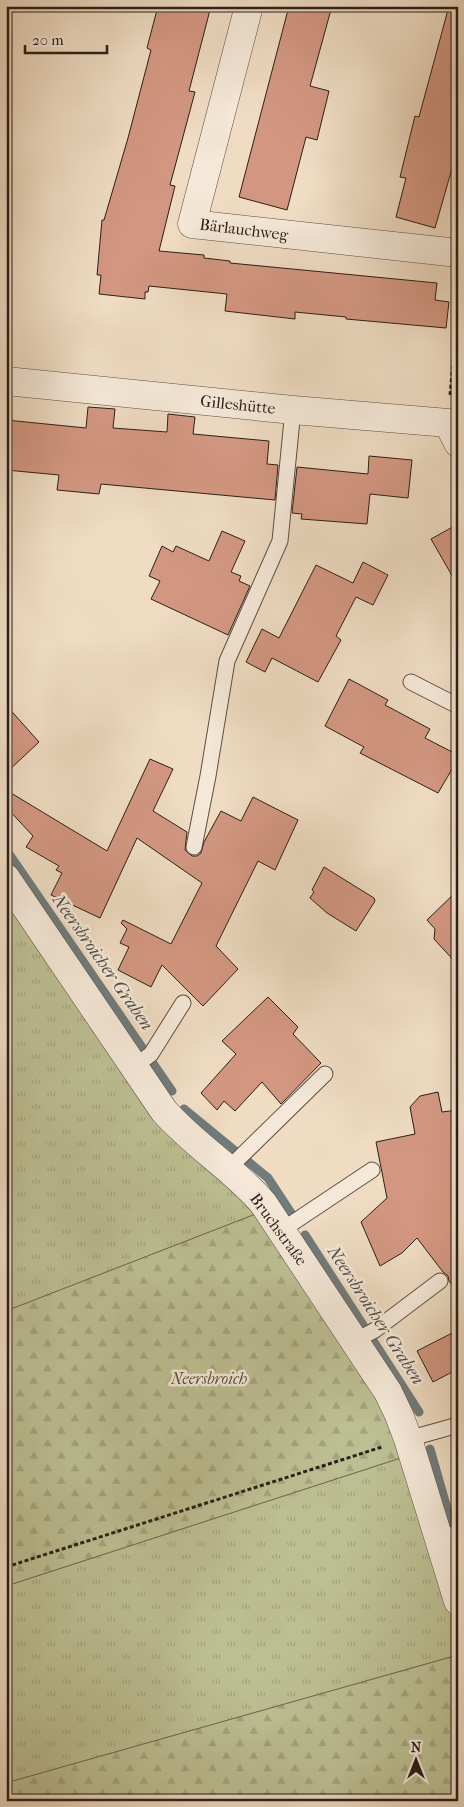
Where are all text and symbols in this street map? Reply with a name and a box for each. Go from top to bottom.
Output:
scale bar [25,22,108,54]
text: 20 m [32,31,64,49]
street label: Bärlauchweg [199,215,290,244]
street label: Gilleshütte [199,391,277,418]
water label: Neersbroicher Graben [47,889,157,1034]
street label: Bruchstraße [246,1189,311,1269]
water label: Neersbroicher Graben [322,1241,428,1389]
park label: Neersbroich [170,1369,247,1388]
north arrow [392,1734,442,1784]
text: N [411,1739,422,1756]

